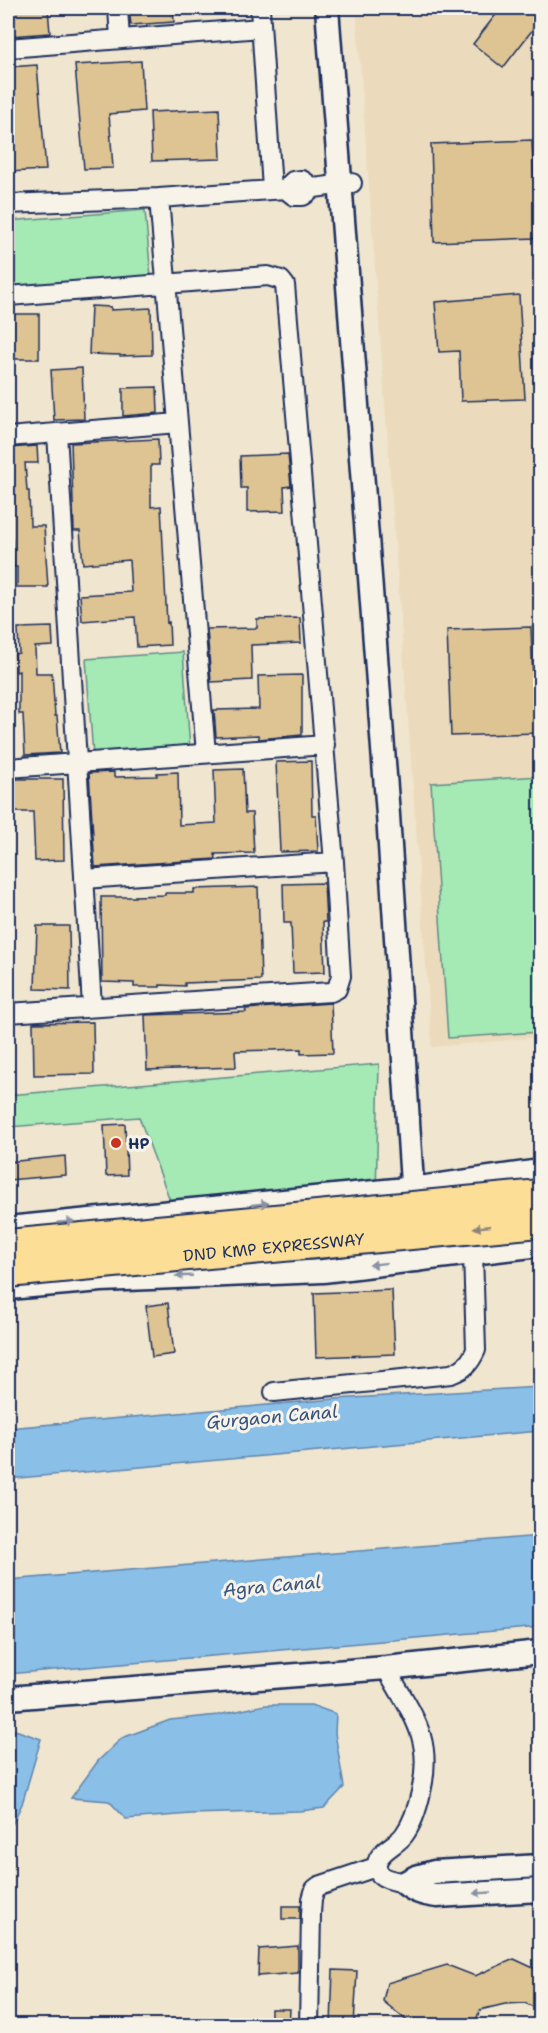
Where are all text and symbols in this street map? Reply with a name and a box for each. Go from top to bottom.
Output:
place label: HP [128,1133,150,1154]
marker: HP [109,1136,123,1150]
one-way arrow [250,1199,269,1209]
one-way arrow [56,1217,75,1227]
one-way arrow [473,1222,492,1232]
street label: DND KMP EXPRESSWAY [182,1229,366,1266]
one-way arrow [369,1259,388,1269]
one-way arrow [174,1272,193,1281]
water label: Gurgaon Canal [205,1399,339,1435]
water label: Agra Canal [222,1570,322,1602]
one-way arrow [473,1889,492,1898]

